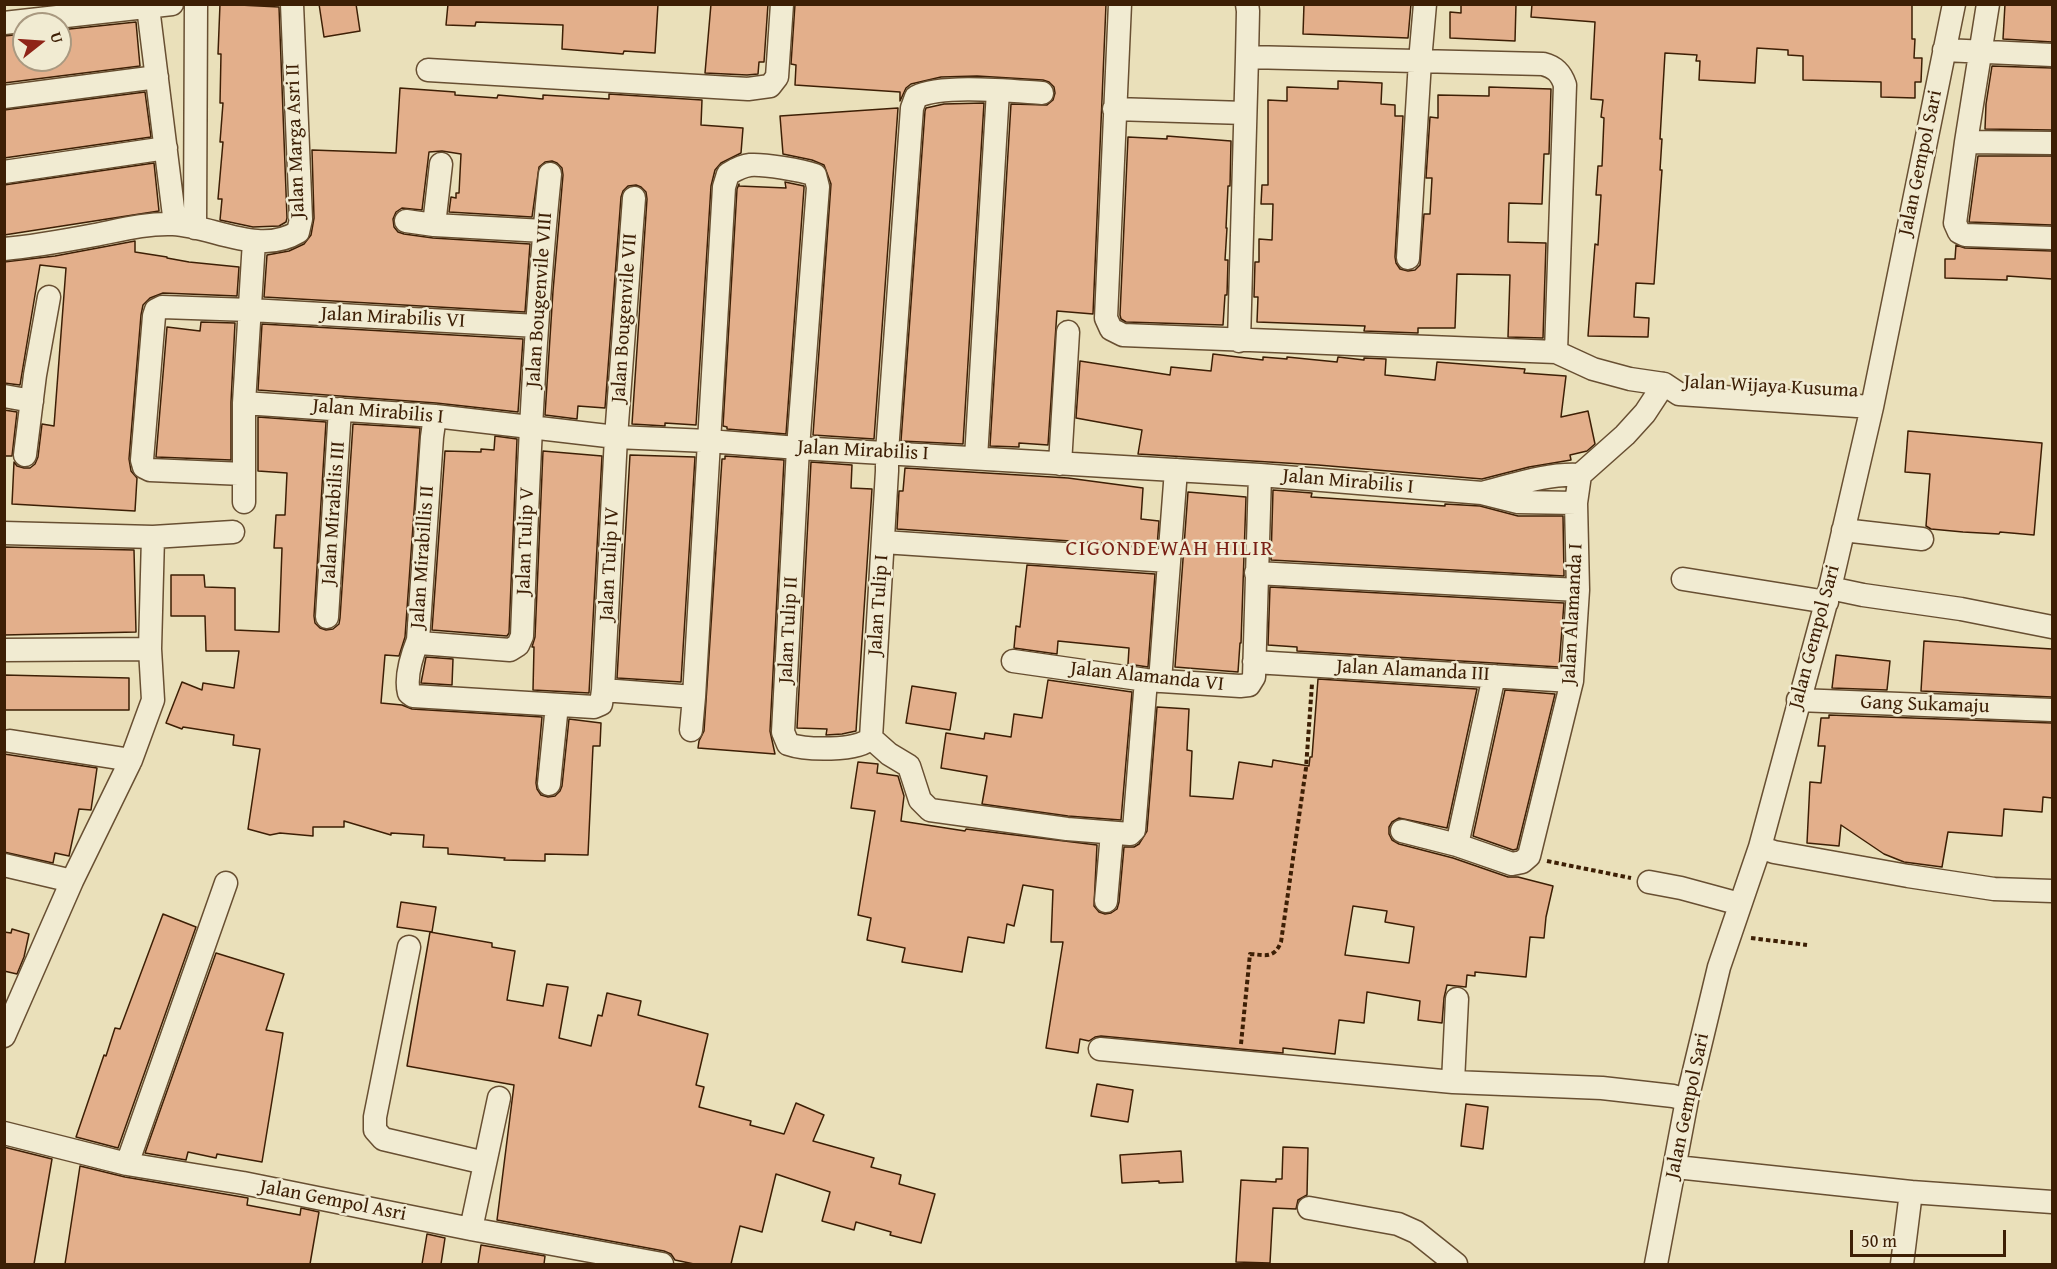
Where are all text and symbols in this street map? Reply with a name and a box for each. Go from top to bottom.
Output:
north arrow [12,12,72,72]
text: U [44,29,70,46]
street label: Jalan Marga Asri II [281,63,311,219]
street label: Jalan Gempol Sari [1894,88,1948,238]
street label: Jalan Bougenvile VIII [522,211,558,389]
street label: Jalan Bougenvile VII [607,232,643,404]
street label: Jalan Mirabilis VI [320,302,466,334]
street label: Jalan Wijaya Kusuma [1683,370,1859,404]
street label: Jalan Mirabilis I [311,394,445,430]
street label: Jalan Mirabilis I [797,436,929,466]
street label: Jalan Mirabilis III [317,440,351,586]
street label: Jalan Mirabilis I [1281,464,1415,500]
street label: Jalan Mirabillis II [406,485,440,629]
street label: Jalan Tulip V [512,487,540,595]
street label: Jalan Tulip IV [595,506,625,622]
district label: CIGONDEWAH HILIR [1065,536,1275,562]
street label: Jalan Alamanda I [1557,543,1589,685]
street label: Jalan Tulip I [864,554,894,656]
street label: Jalan Gempol Sari [1784,562,1846,712]
street label: Jalan Tulip II [774,576,804,684]
street label: Jalan Alamanda III [1336,655,1490,687]
street label: Jalan Alamanda VI [1069,657,1225,697]
street label: Gang Sukamaju [1860,691,1990,719]
street label: Jalan Gempol Sari [1661,1031,1715,1181]
street label: Jalan Gempol Asri [258,1175,408,1227]
scale bar [1853,1218,2009,1256]
text: 50 m [1861,1227,1897,1254]

